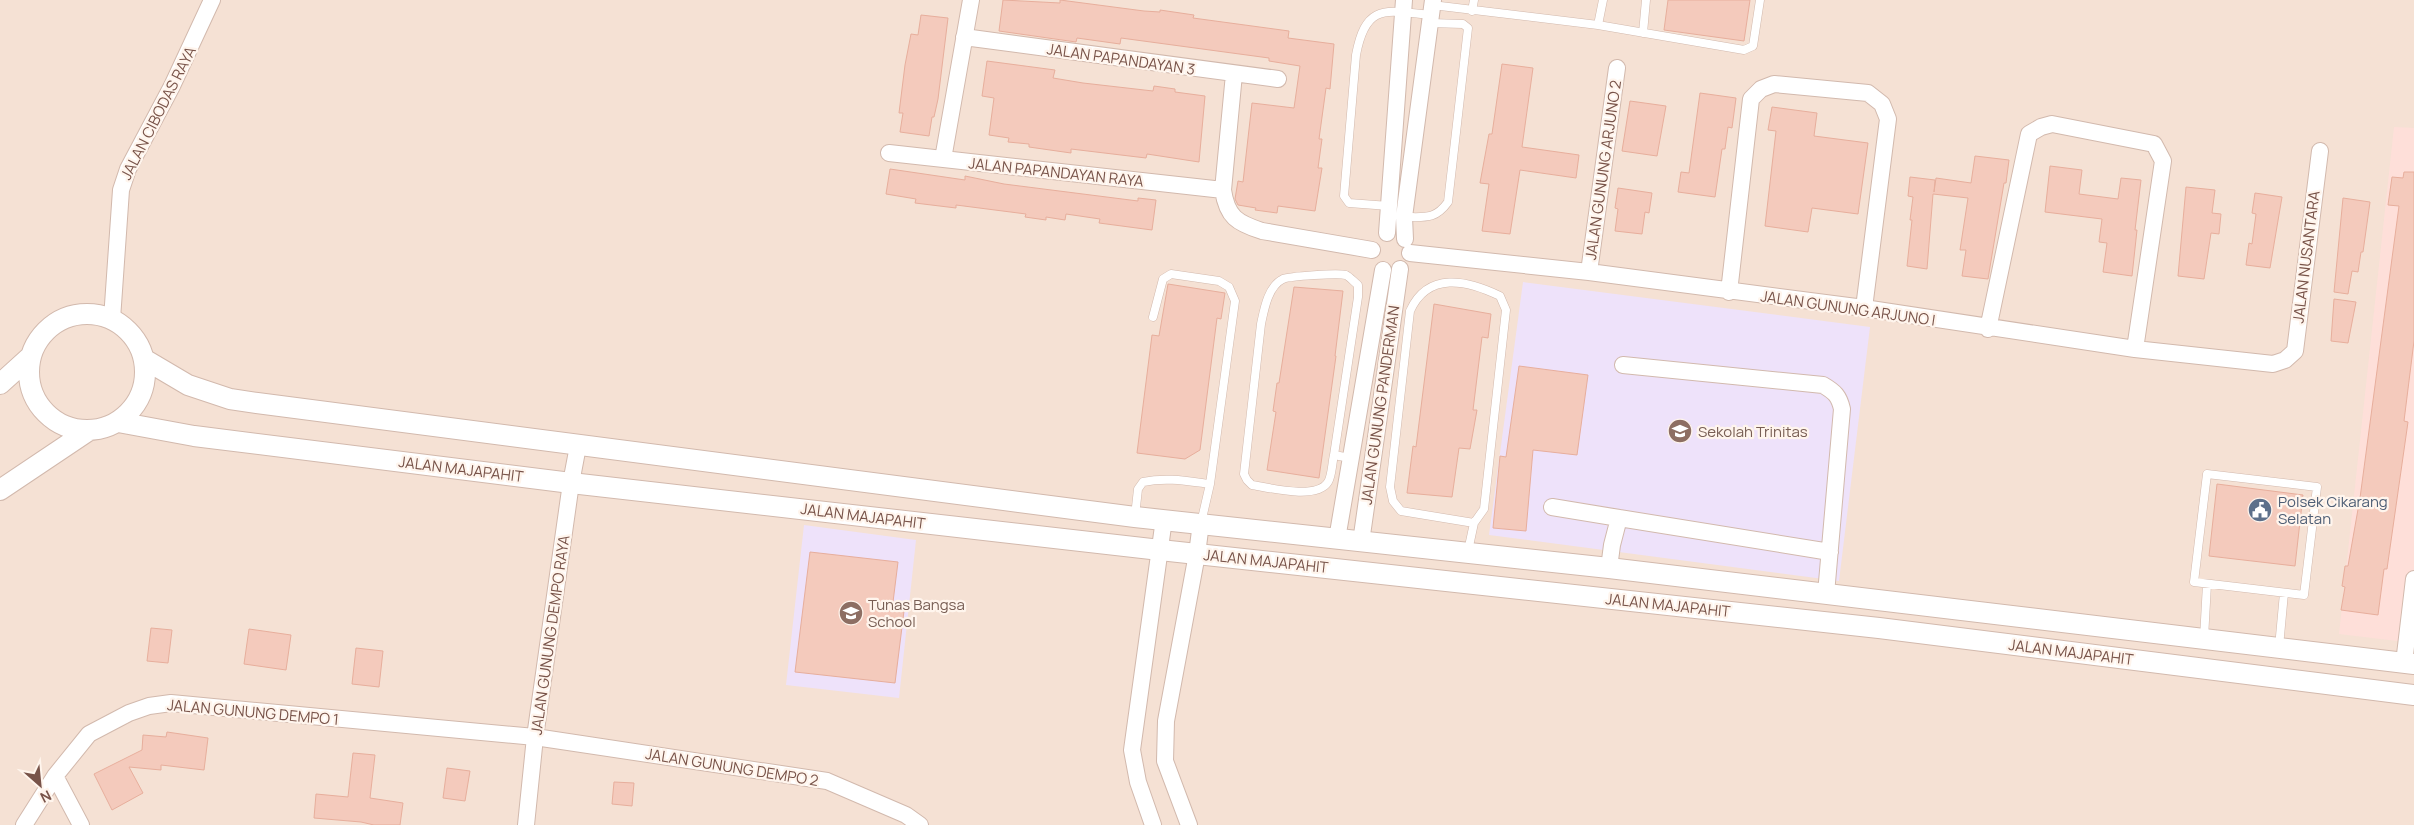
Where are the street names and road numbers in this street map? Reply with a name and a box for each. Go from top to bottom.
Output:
street label: JALAN PAPANDAYAN 3 [1046,38,1196,80]
street label: JALAN CIBODAS RAYA [115,42,201,183]
street label: JALAN GUNUNG ARJUNO 2 [1580,79,1626,261]
street label: JALAN PAPANDAYAN RAYA [968,152,1145,192]
street label: JALAN NUSANTARA [2287,189,2325,324]
street label: JALAN GUNUNG ARJUNO I [1759,285,1937,331]
street label: JALAN GUNUNG PANDERMAN [1356,304,1404,506]
street label: JALAN MAJAPAHIT [397,451,525,487]
street label: JALAN MAJAPAHIT [799,498,927,534]
street label: JALAN GUNUNG DEMPO RAYA [526,533,574,736]
street label: JALAN MAJAPAHIT [1203,544,1329,578]
street label: JALAN MAJAPAHIT [1605,588,1731,622]
street label: JALAN MAJAPAHIT [2007,634,2135,670]
street label: JALAN GUNUNG DEMPO 1 [166,694,340,730]
street label: JALAN GUNUNG DEMPO 2 [644,743,820,791]

